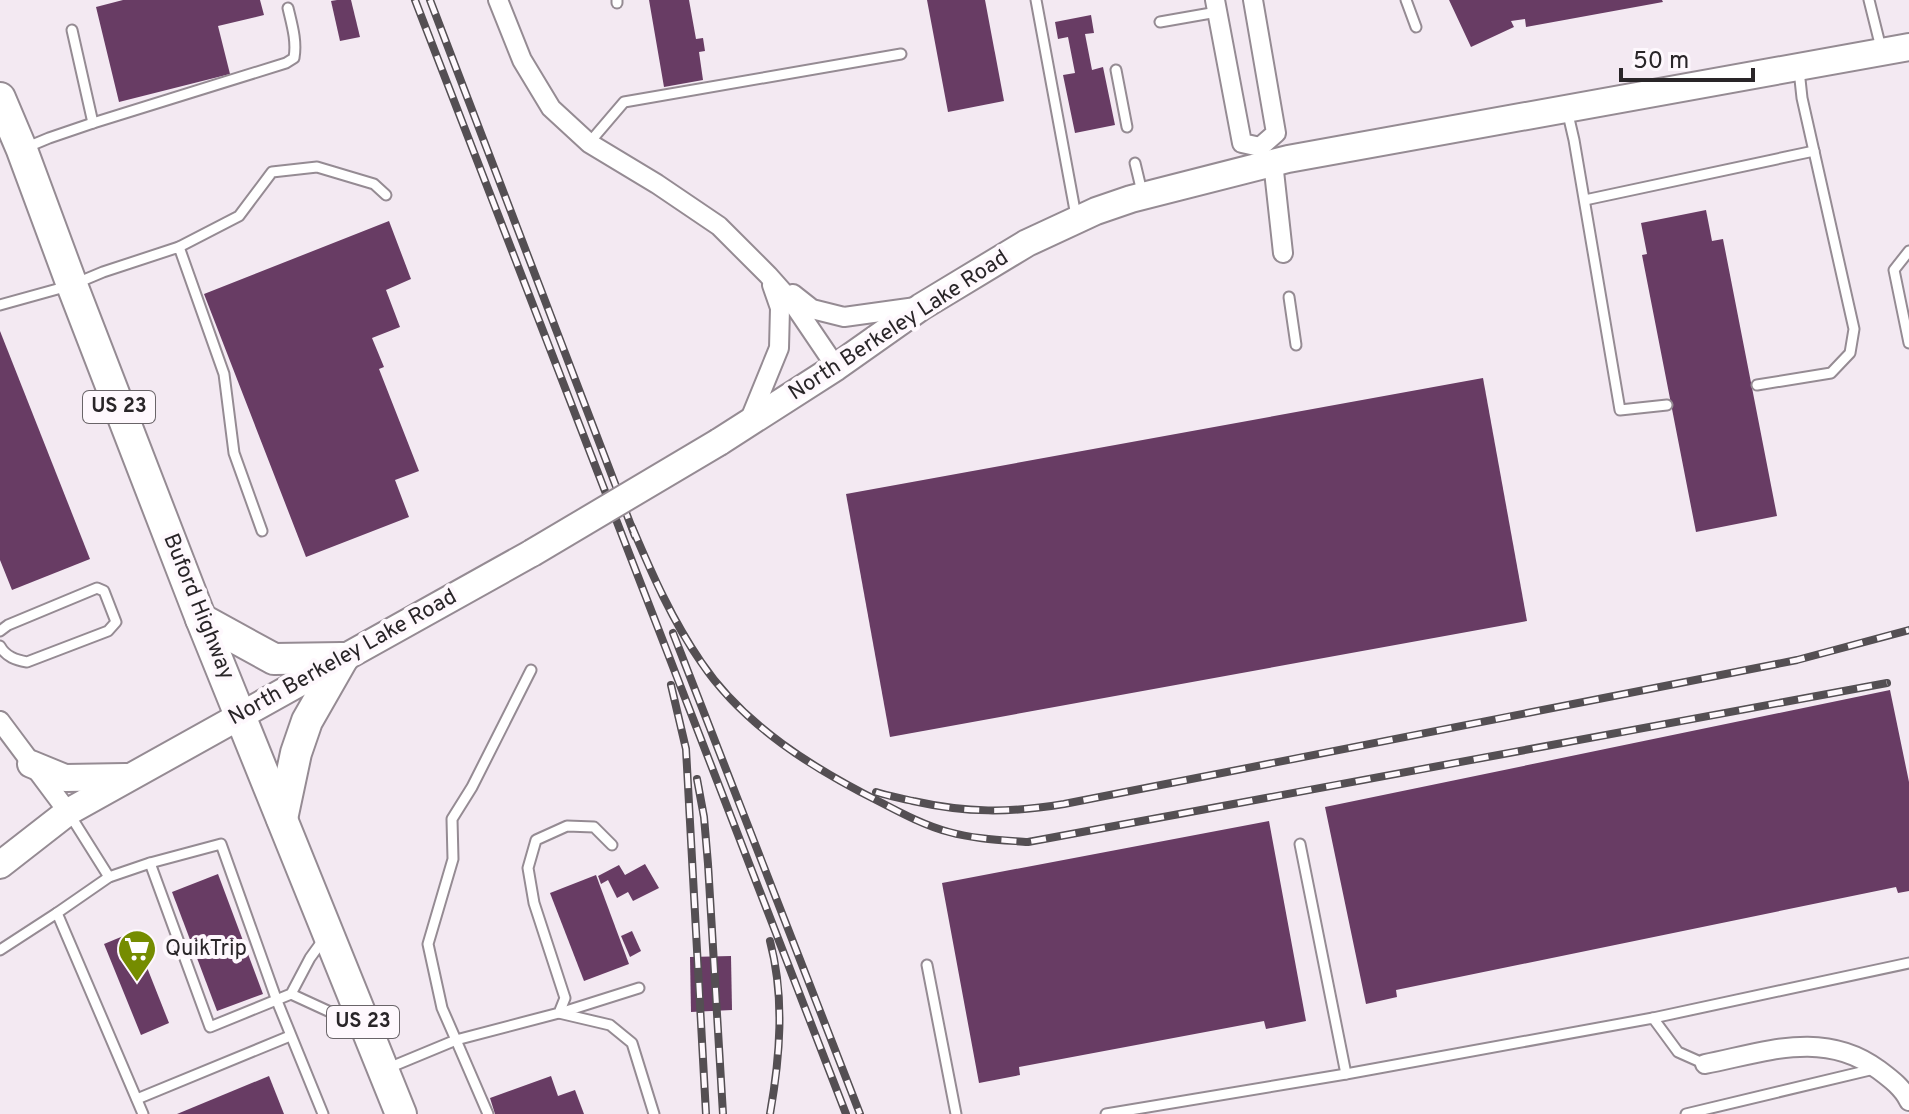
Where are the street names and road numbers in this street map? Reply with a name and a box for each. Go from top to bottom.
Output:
street label: North Berkeley Lake Road [784,245,1014,407]
road number: US 23 [83,391,155,423]
street label: Buford Highway [156,530,240,684]
street label: North Berkeley Lake Road [224,584,462,732]
road number: US 23 [327,1006,399,1038]

